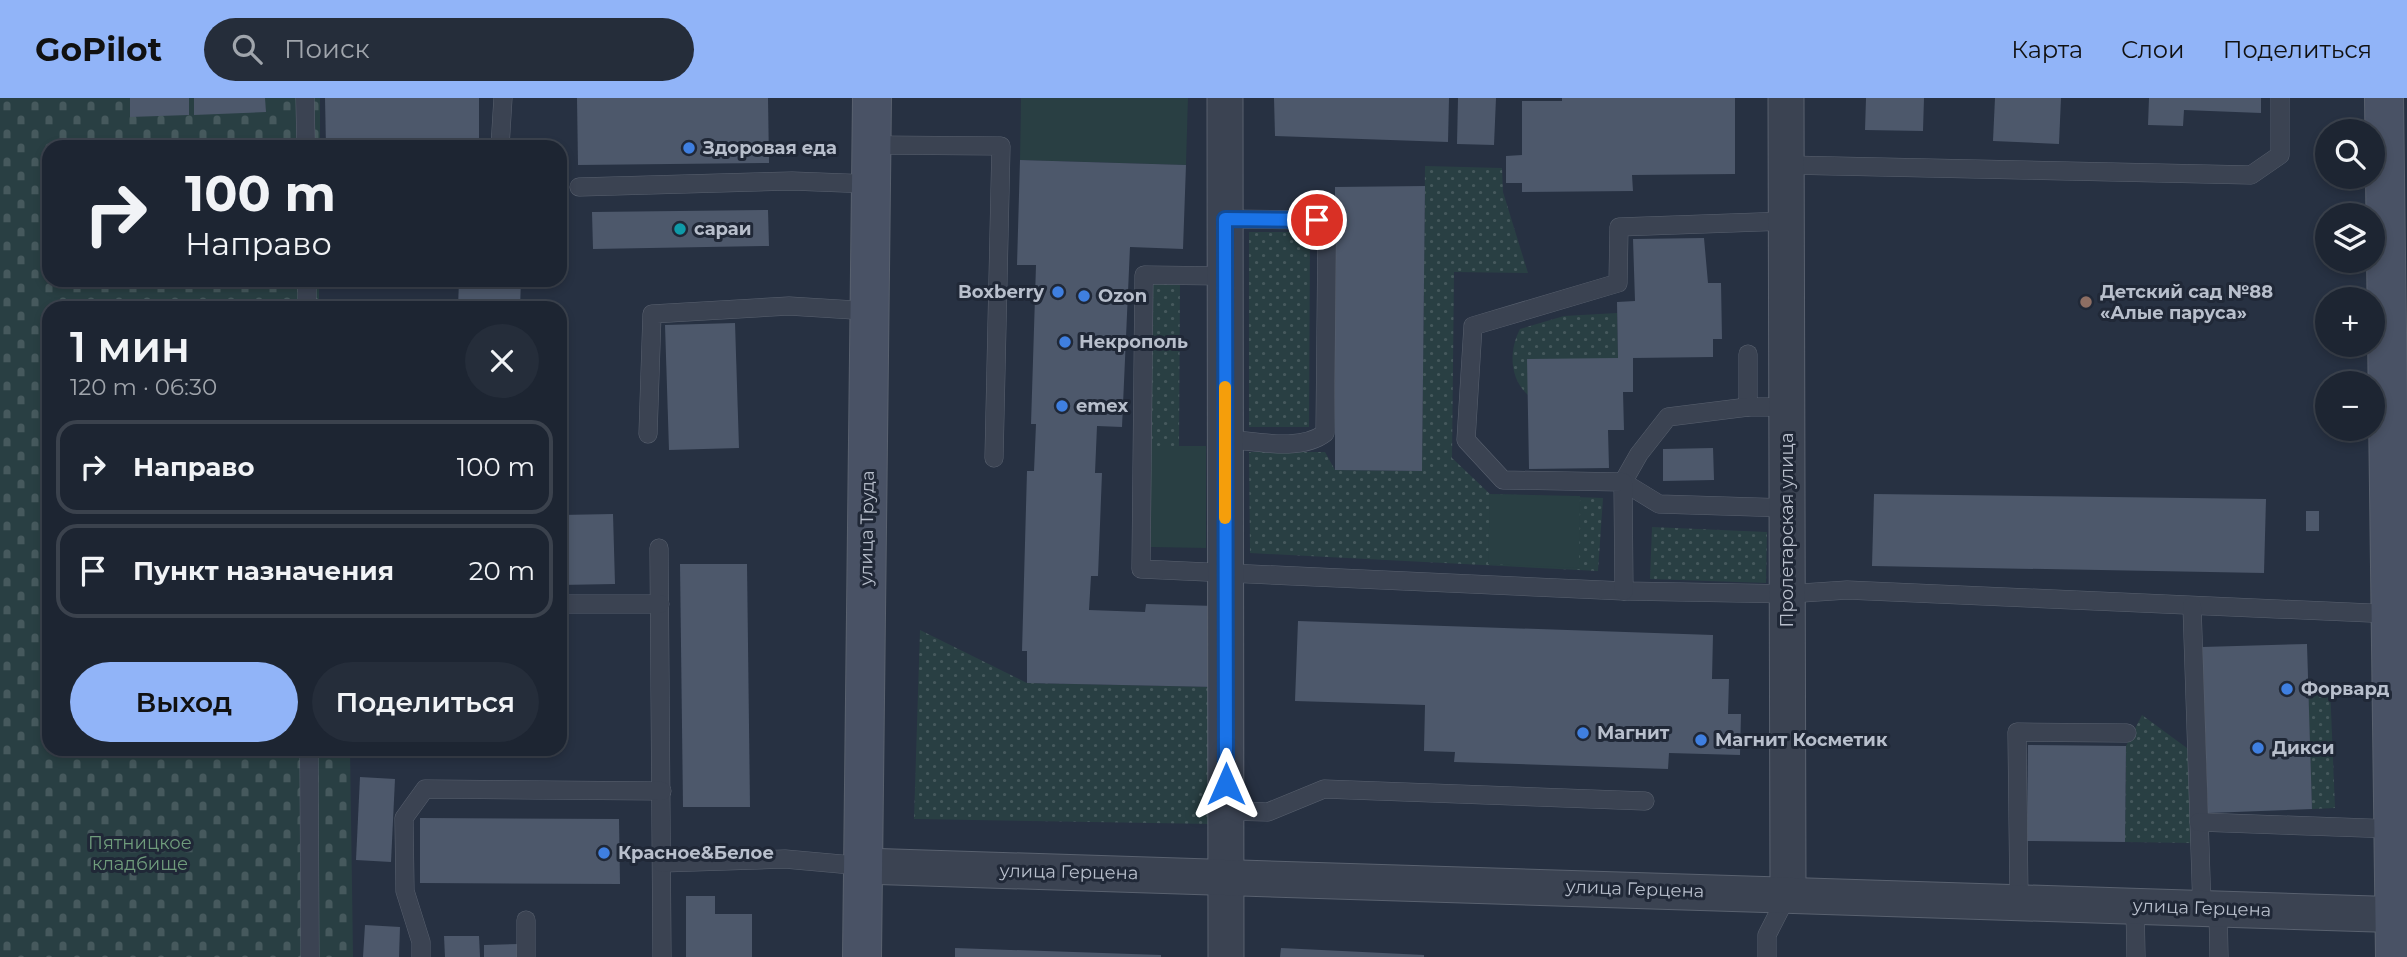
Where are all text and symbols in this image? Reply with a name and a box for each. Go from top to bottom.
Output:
search box [204,18,694,81]
text: GoPilot [35,29,162,69]
icon: search [228,30,266,68]
text: Поиск [284,33,370,65]
text: Карта [2011,35,2083,64]
text: Слои [2121,35,2185,64]
text: Поделиться [2223,35,2372,64]
map controls [2315,119,2385,441]
button: search [2315,119,2385,189]
place label: Здоровая еда [702,137,837,159]
marker: Здоровая еда [681,140,697,156]
text: 100 m [185,164,336,223]
icon: right [70,168,161,259]
pin [1287,190,1347,250]
icon: arrive [1298,201,1336,239]
button: layers [2315,203,2385,273]
place label: сараи [694,218,752,240]
marker: сараи [672,221,688,237]
text: Направо [185,224,332,263]
place label: Boxberry [958,281,1044,303]
place label: Детский сад №88 «Алые паруса» [2100,281,2273,324]
marker: Boxberry [1050,284,1066,300]
place label: Ozon [1098,285,1147,307]
button: + [2315,287,2385,357]
marker: Ozon [1076,288,1092,304]
marker: Детский сад №88 «Алые паруса» [2078,294,2094,310]
text: 1 мин [70,321,190,373]
button: close [465,324,539,398]
place label: Некрополь [1079,331,1188,353]
marker: Некрополь [1057,334,1073,350]
button: − [2315,371,2385,441]
text: 120 m · 06:30 [70,373,217,401]
place label: emex [1076,395,1128,417]
marker: emex [1054,398,1070,414]
street label: Пролетарская улица [1776,433,1798,627]
icon: right [74,448,112,486]
text: Направо [133,451,254,483]
text: 100 m [457,451,535,483]
street label: улица Труда [855,470,879,587]
icon: arrive [74,552,112,590]
text: Пункт назначения [133,555,394,587]
text: 20 m [469,555,535,587]
button: Выход [70,662,298,742]
button: Поделиться [312,662,539,742]
place label: Форвард [2301,678,2390,700]
marker: Форвард [2279,681,2295,697]
place label: Магнит [1597,722,1670,744]
marker: Магнит [1575,725,1591,741]
place label: Магнит Косметик [1715,729,1888,751]
marker: Магнит Косметик [1693,732,1709,748]
place label: Дикси [2272,737,2334,759]
marker: Дикси [2250,740,2266,756]
position arrow [1189,747,1263,821]
park label: Пятницкое кладбище [88,832,192,875]
place label: Красное&Белое [618,842,774,864]
marker: Красное&Белое [596,845,612,861]
street label: улица Герцена [999,860,1138,884]
street label: улица Герцена [1564,876,1705,902]
street label: улица Герцена [2131,895,2272,921]

